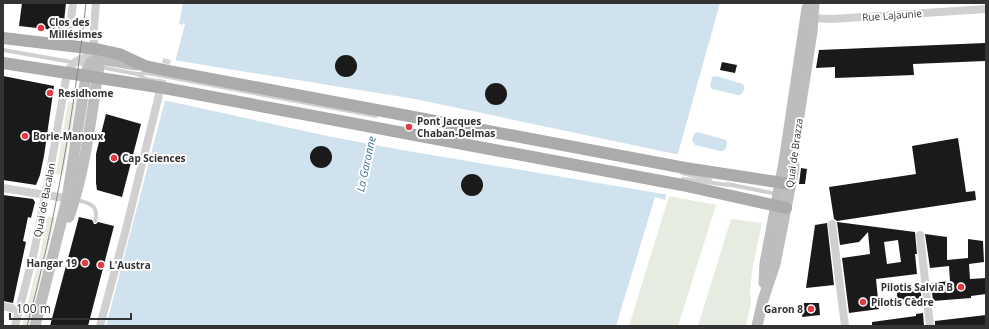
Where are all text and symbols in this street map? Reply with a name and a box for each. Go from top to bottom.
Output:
street label: Rue Lajaunie [862,6,923,24]
place label: Clos des Millésimes [49,15,102,41]
marker: Clos des Millésimes [36,23,46,33]
place label: Residhome [58,86,113,100]
marker: Residhome [45,88,55,98]
place label: Pont Jacques Chaban-Delmas [417,114,495,140]
street label: Quai de Brazza [782,117,806,189]
marker: Pont Jacques Chaban-Delmas [404,122,414,132]
place label: Borie-Manoux [33,129,103,143]
marker: Borie-Manoux [20,131,30,141]
water label: La Garonne [352,134,379,193]
place label: Cap Sciences [122,151,186,165]
marker: Cap Sciences [109,153,119,163]
street label: Quai de Bacalan [30,162,58,238]
place label: Hangar 19 [26,256,77,270]
marker: Hangar 19 [80,258,90,268]
place label: L'Austra [109,258,151,272]
marker: L'Austra [96,260,106,270]
place label: Pilotis Salvia B [881,280,953,294]
marker: Pilotis Salvia B [956,282,966,292]
scale bar [10,295,131,321]
place label: Pilotis Cèdre [871,295,934,309]
marker: Pilotis Cèdre [858,297,868,307]
text: 100 m [16,300,51,317]
place label: Garon 8 [764,302,803,316]
marker: Garon 8 [806,304,816,314]

